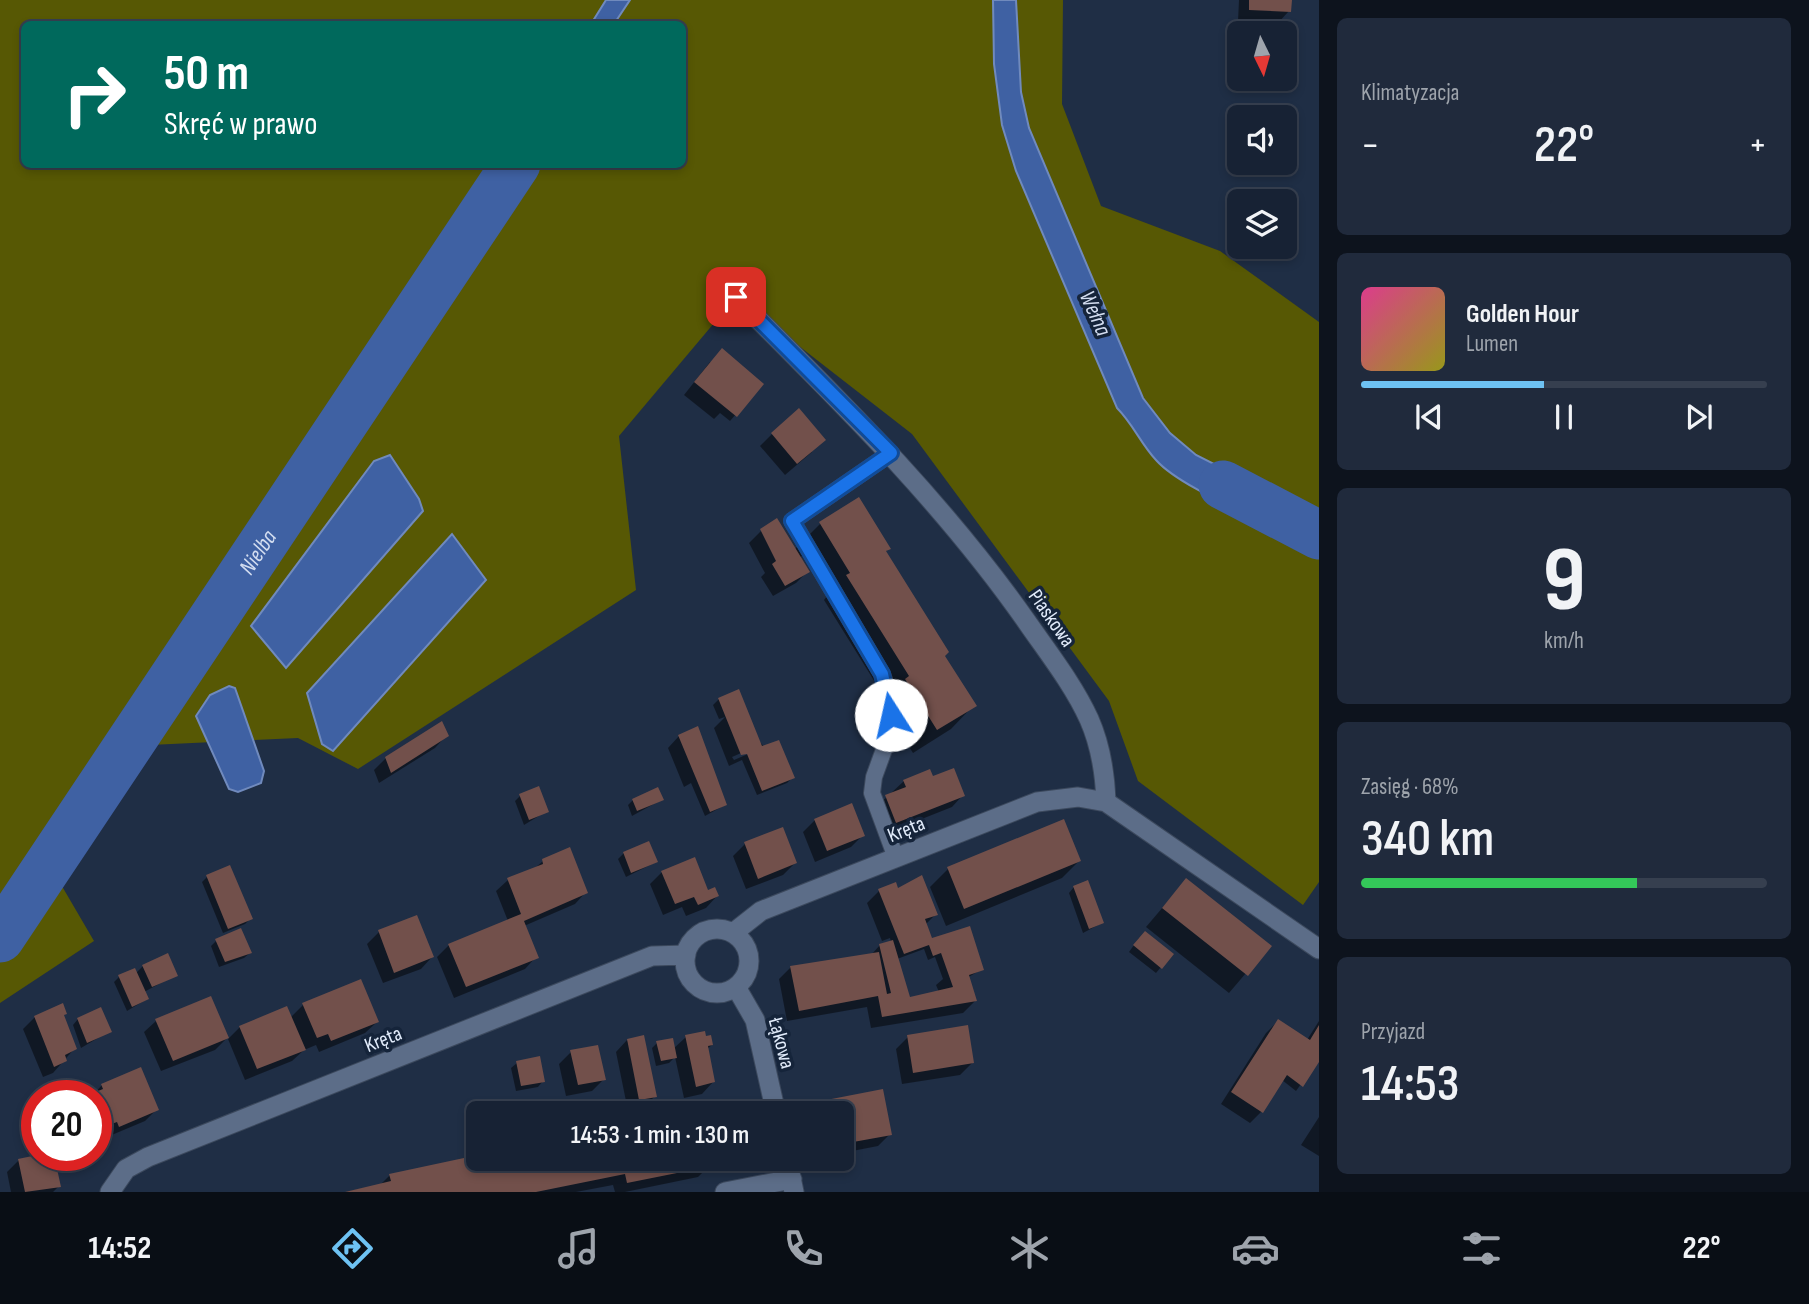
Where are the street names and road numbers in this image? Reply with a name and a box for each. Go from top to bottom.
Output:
street label: Piaskowa [1023,585,1080,652]
street label: Kręta [884,811,928,848]
street label: Łąkowa [762,1014,800,1071]
street label: Kręta [361,1021,405,1058]

